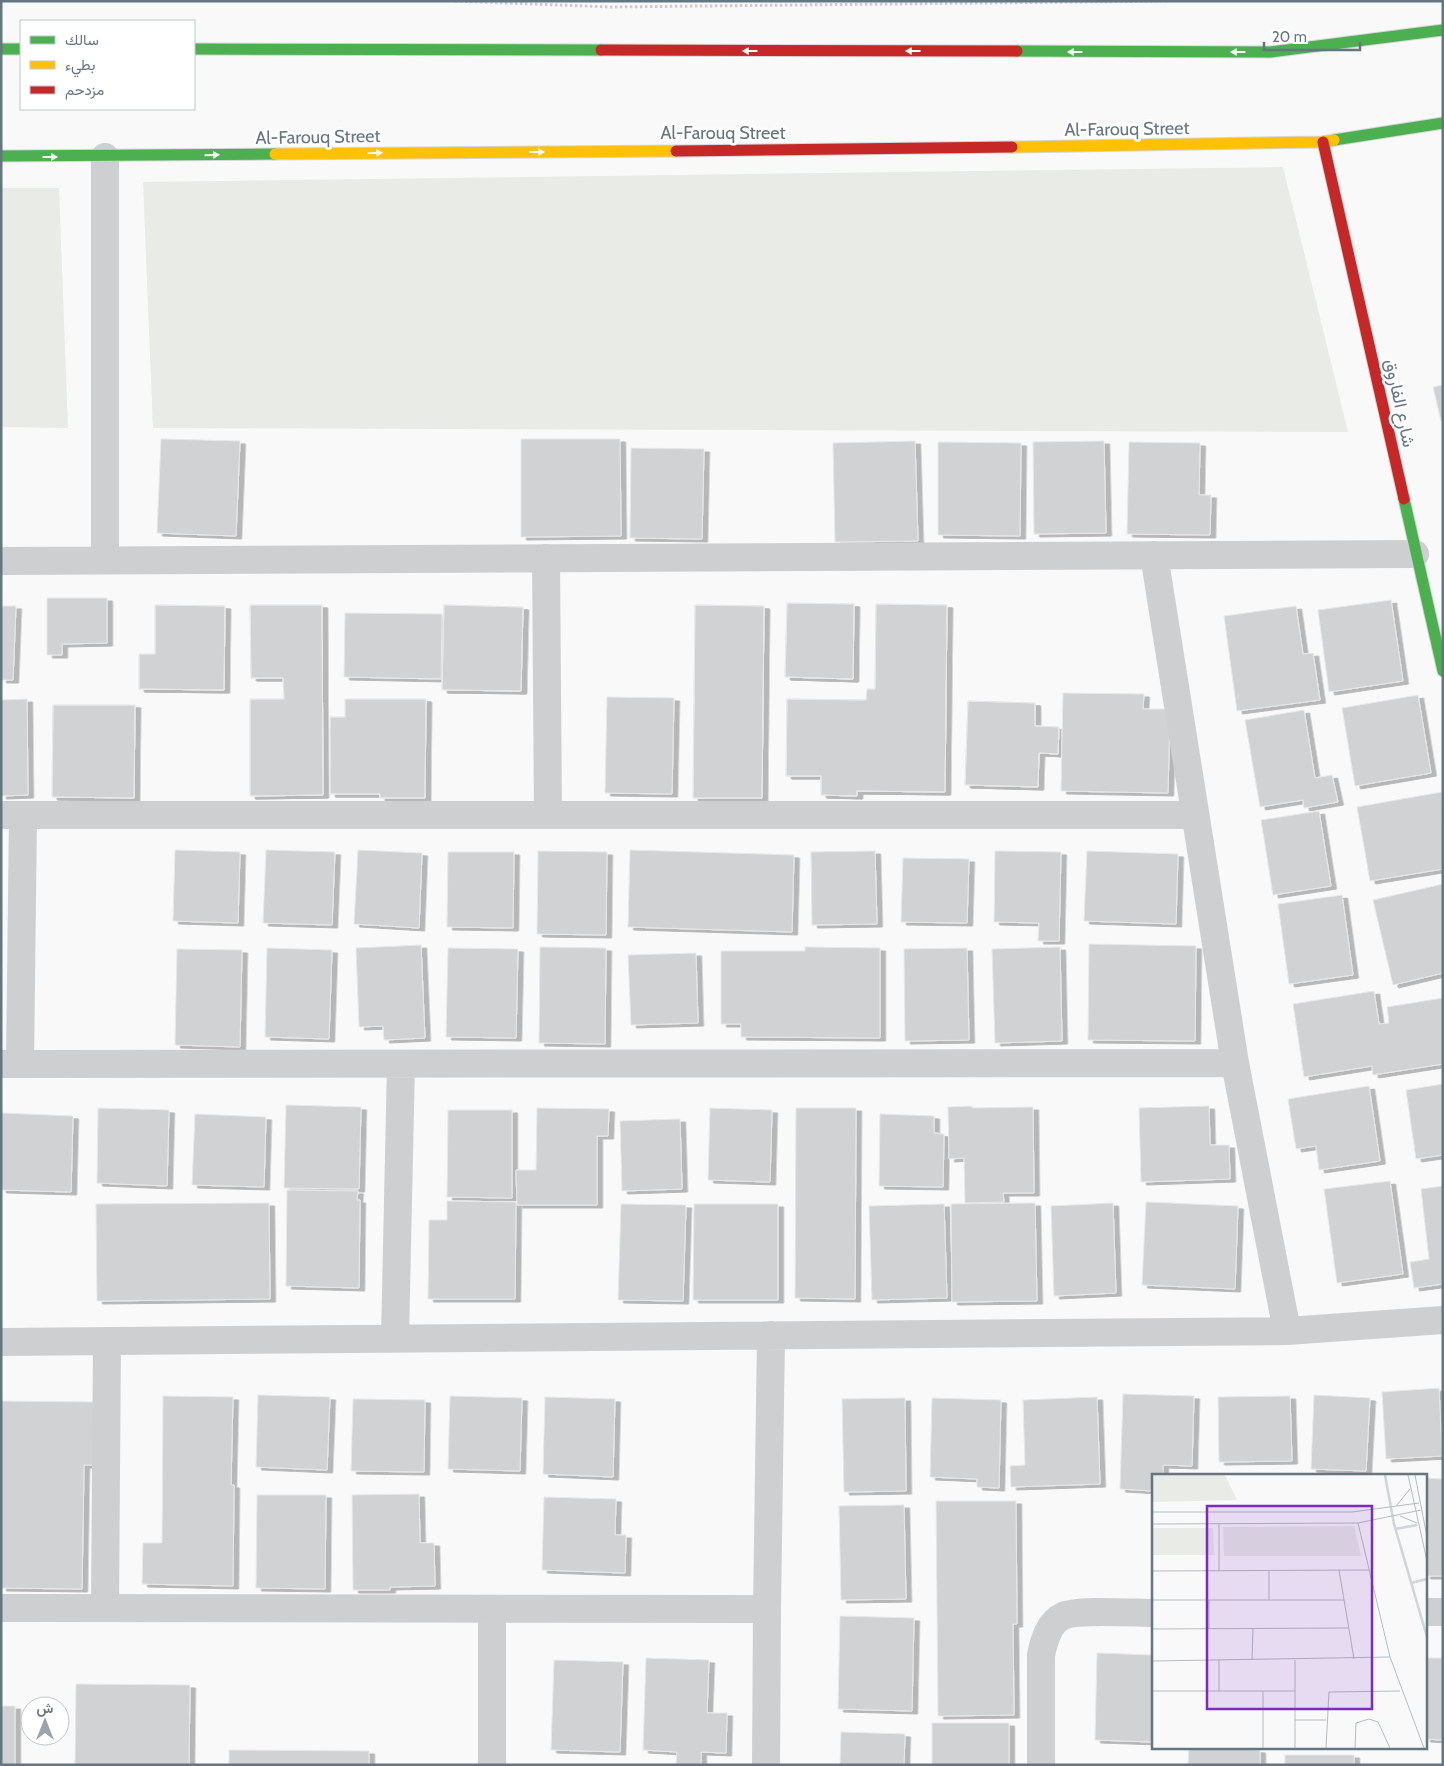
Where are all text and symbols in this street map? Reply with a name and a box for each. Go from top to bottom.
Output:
legend [20,20,195,110]
scale bar [1264,20,1360,52]
text: 20 m [1272,28,1307,46]
text: سالك [65,31,99,49]
one-way arrow [742,47,758,55]
one-way arrow [905,47,921,55]
one-way arrow [1067,48,1083,56]
one-way arrow [1230,48,1246,56]
text: بطيء [65,56,95,78]
text: مزدحم [65,81,104,100]
street label: Al-Farouq Street [1064,117,1190,141]
street label: Al-Farouq Street [661,122,786,144]
street label: Al-Farouq Street [255,125,381,149]
one-way arrow [530,148,546,156]
one-way arrow [367,149,383,157]
one-way arrow [205,151,221,159]
one-way arrow [42,153,58,161]
street label: شارع الفاروق [1379,357,1420,449]
inset map [1152,1474,1426,1748]
north arrow [20,1696,70,1746]
text: ش [37,1699,54,1717]

